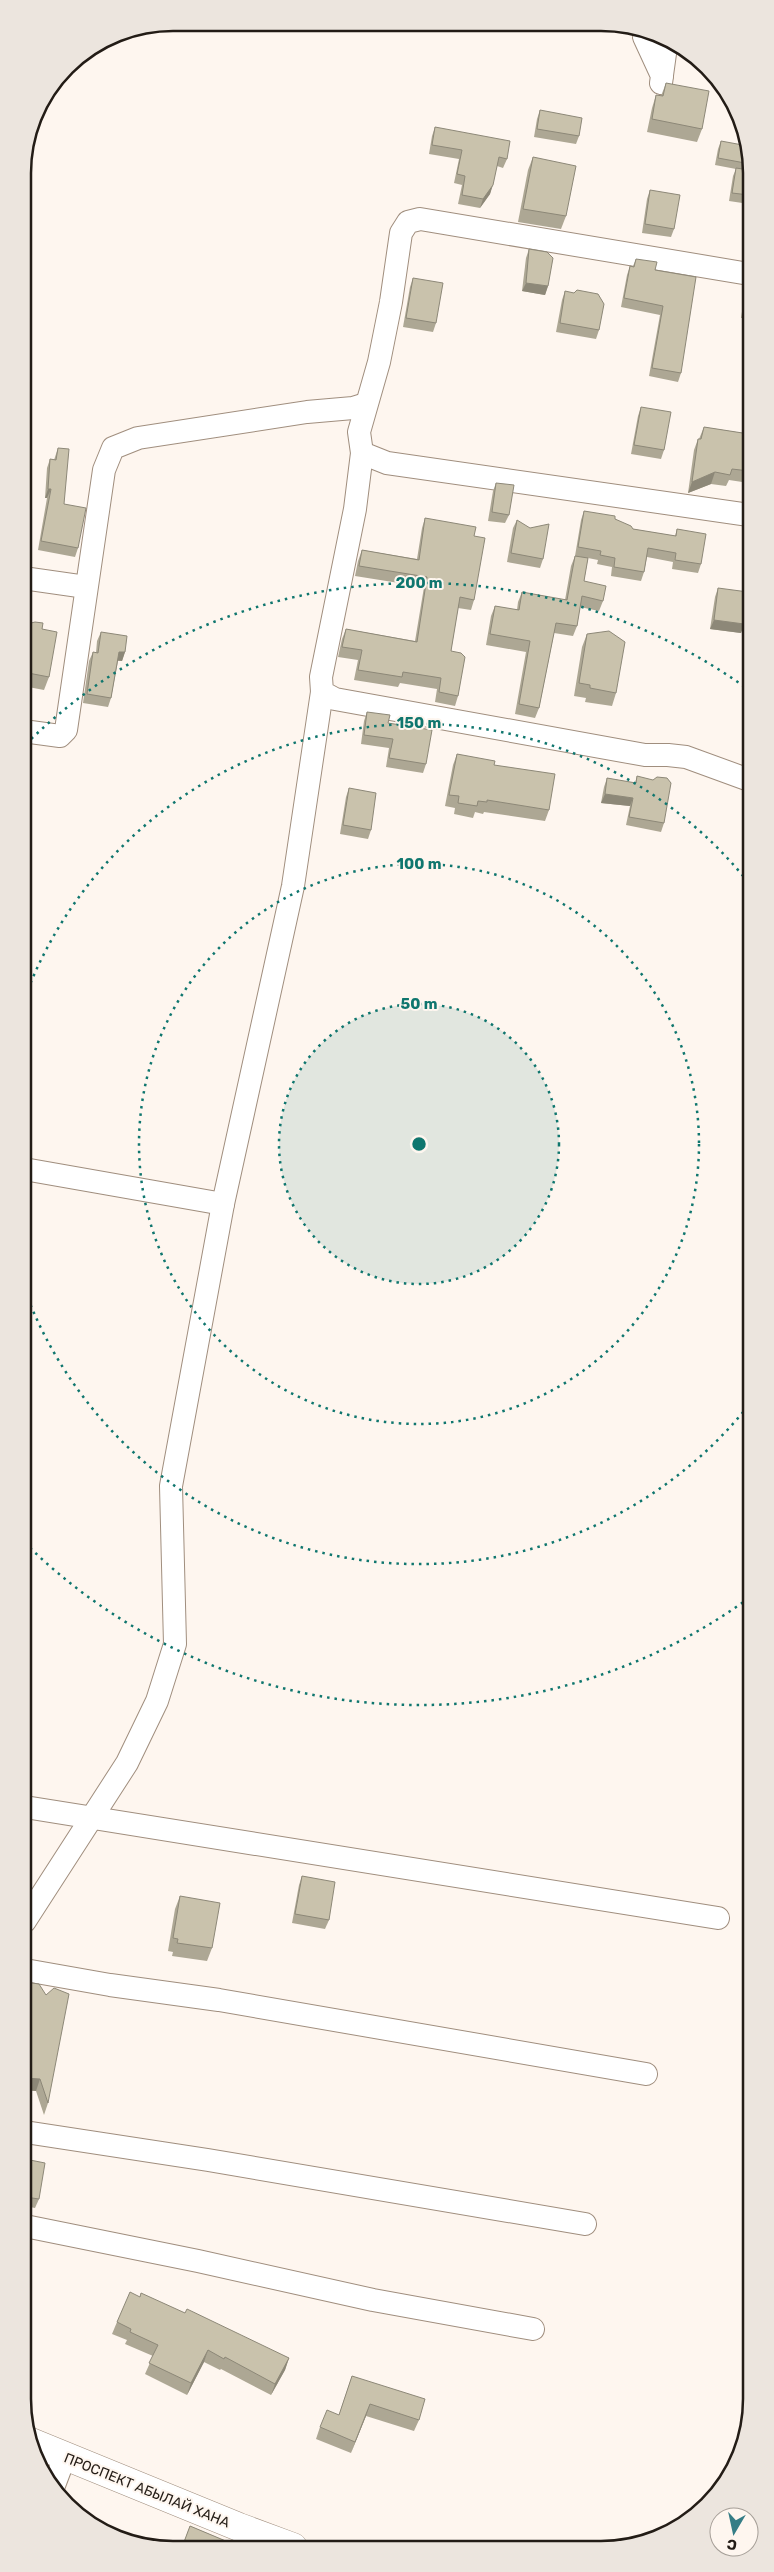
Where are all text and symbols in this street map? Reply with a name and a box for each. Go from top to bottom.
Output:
text: 200 m [395,574,443,592]
text: 150 m [397,714,441,732]
text: 100 m [397,855,441,873]
text: 50 m [401,995,437,1013]
centre of rings [410,1135,428,1153]
street label: ПРОСПЕКТ АБЫЛАЙ ХАНА [61,2448,233,2532]
north arrow [709,2507,759,2557]
text: С [726,2535,738,2554]

